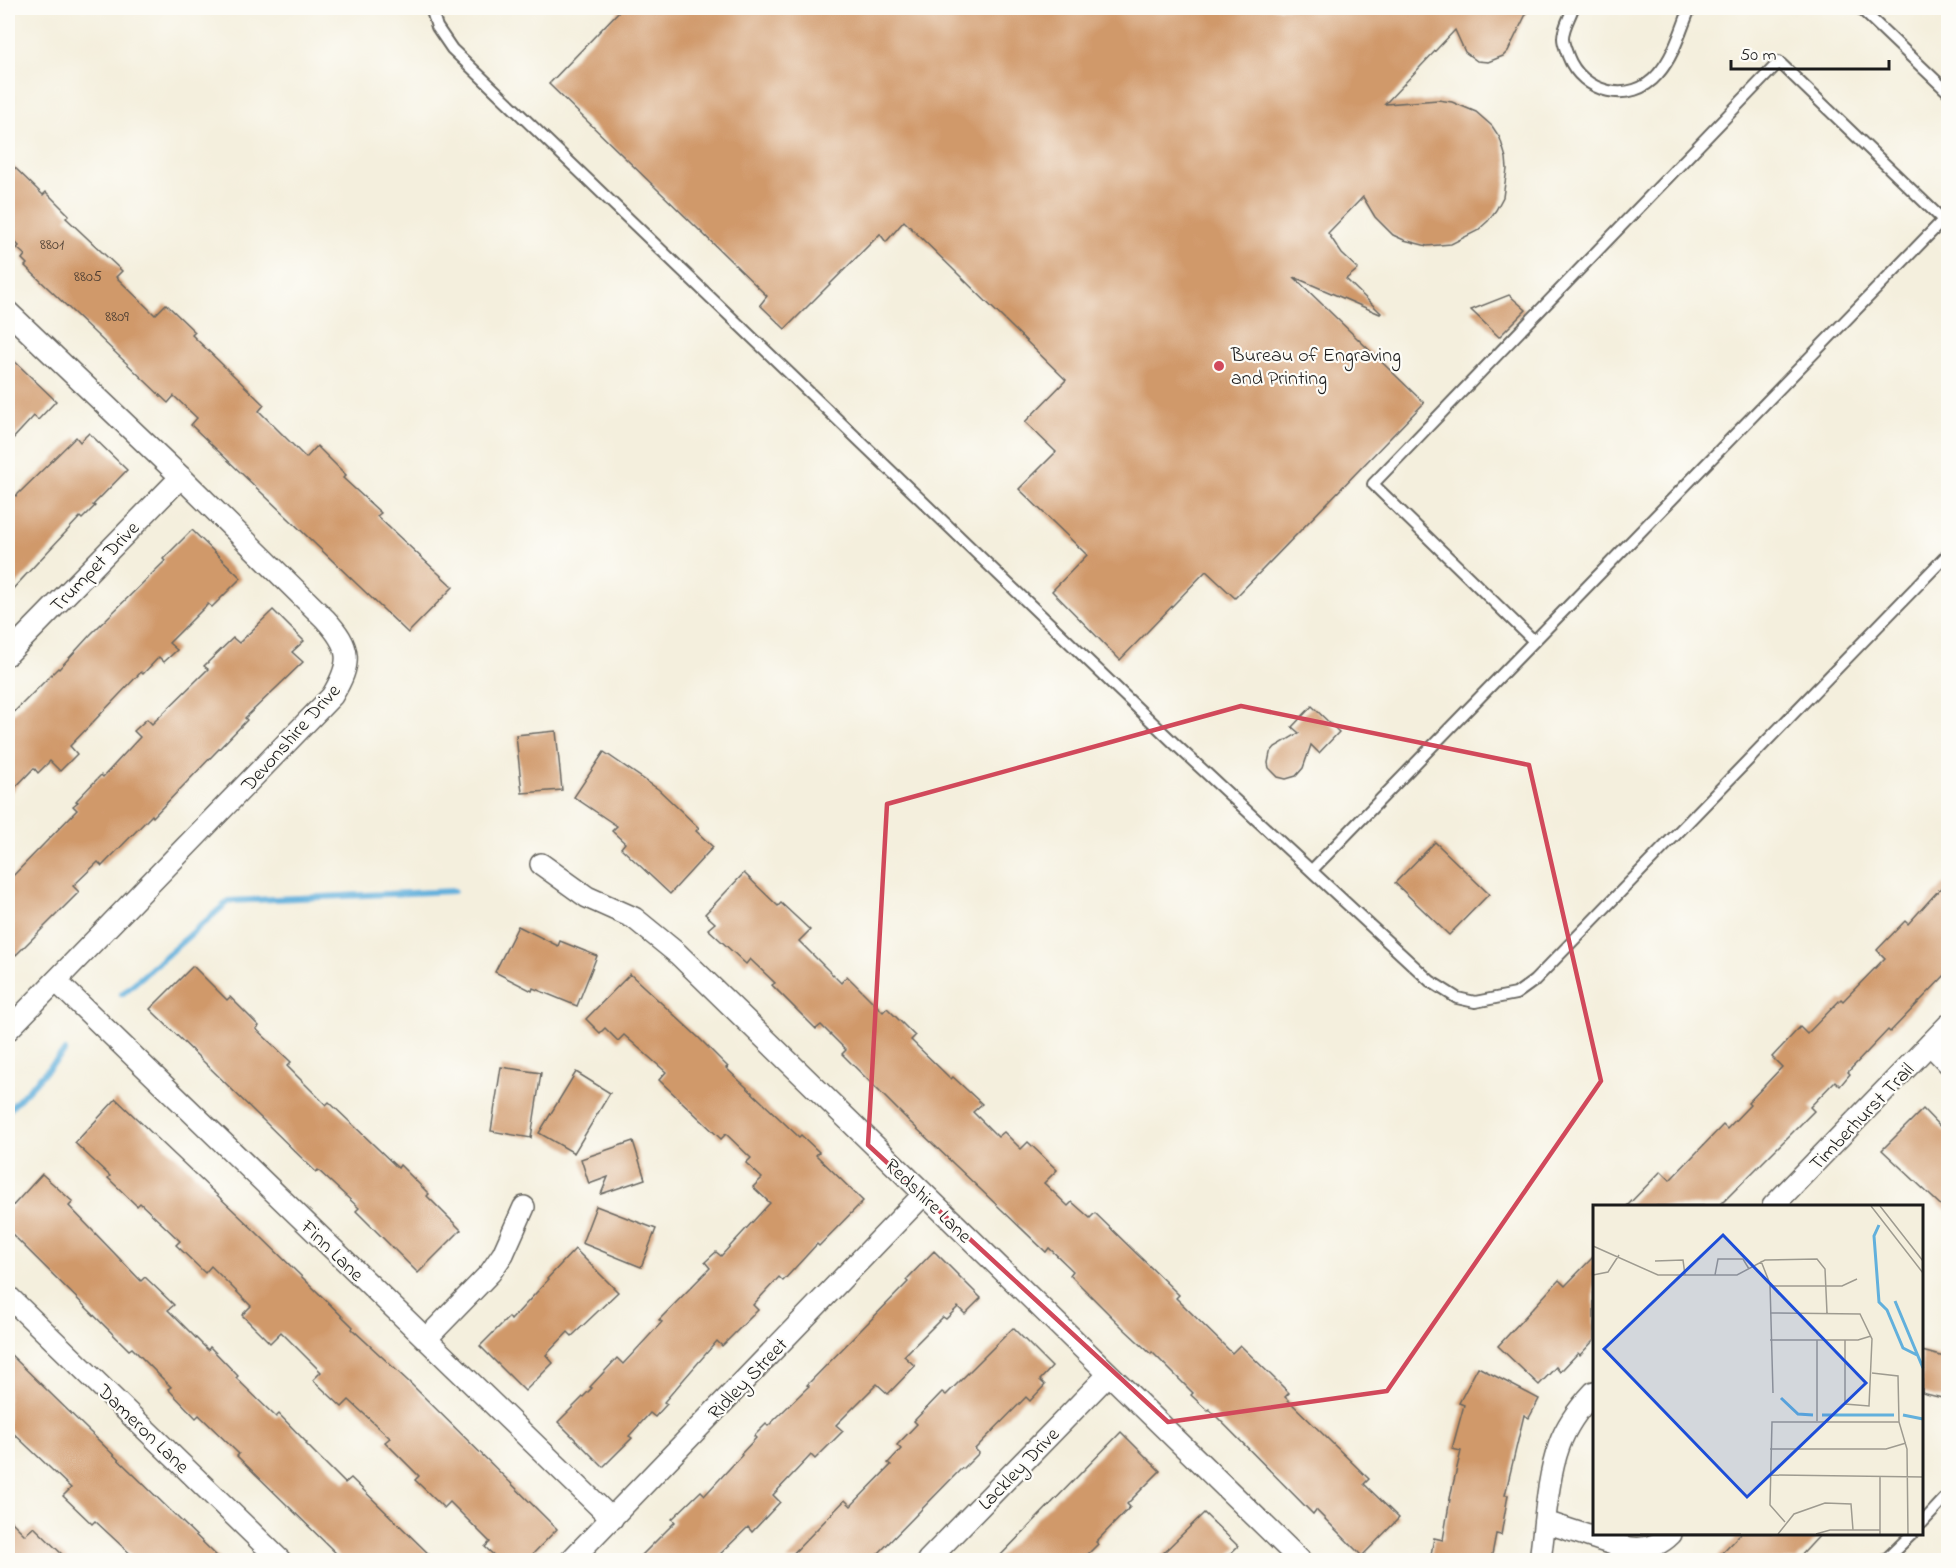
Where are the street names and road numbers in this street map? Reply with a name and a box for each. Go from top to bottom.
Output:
street label: Trumpet Drive [44,515,147,620]
street label: Devonshire Drive [235,678,348,800]
street label: Timberhurst Trail [1803,1057,1922,1178]
street label: Redshire Lane [877,1153,978,1251]
street label: Finn Lane [292,1213,370,1289]
street label: Ridley Street [702,1332,796,1427]
street label: Dameron Lane [89,1378,195,1481]
street label: Lackley Drive [973,1421,1067,1518]

